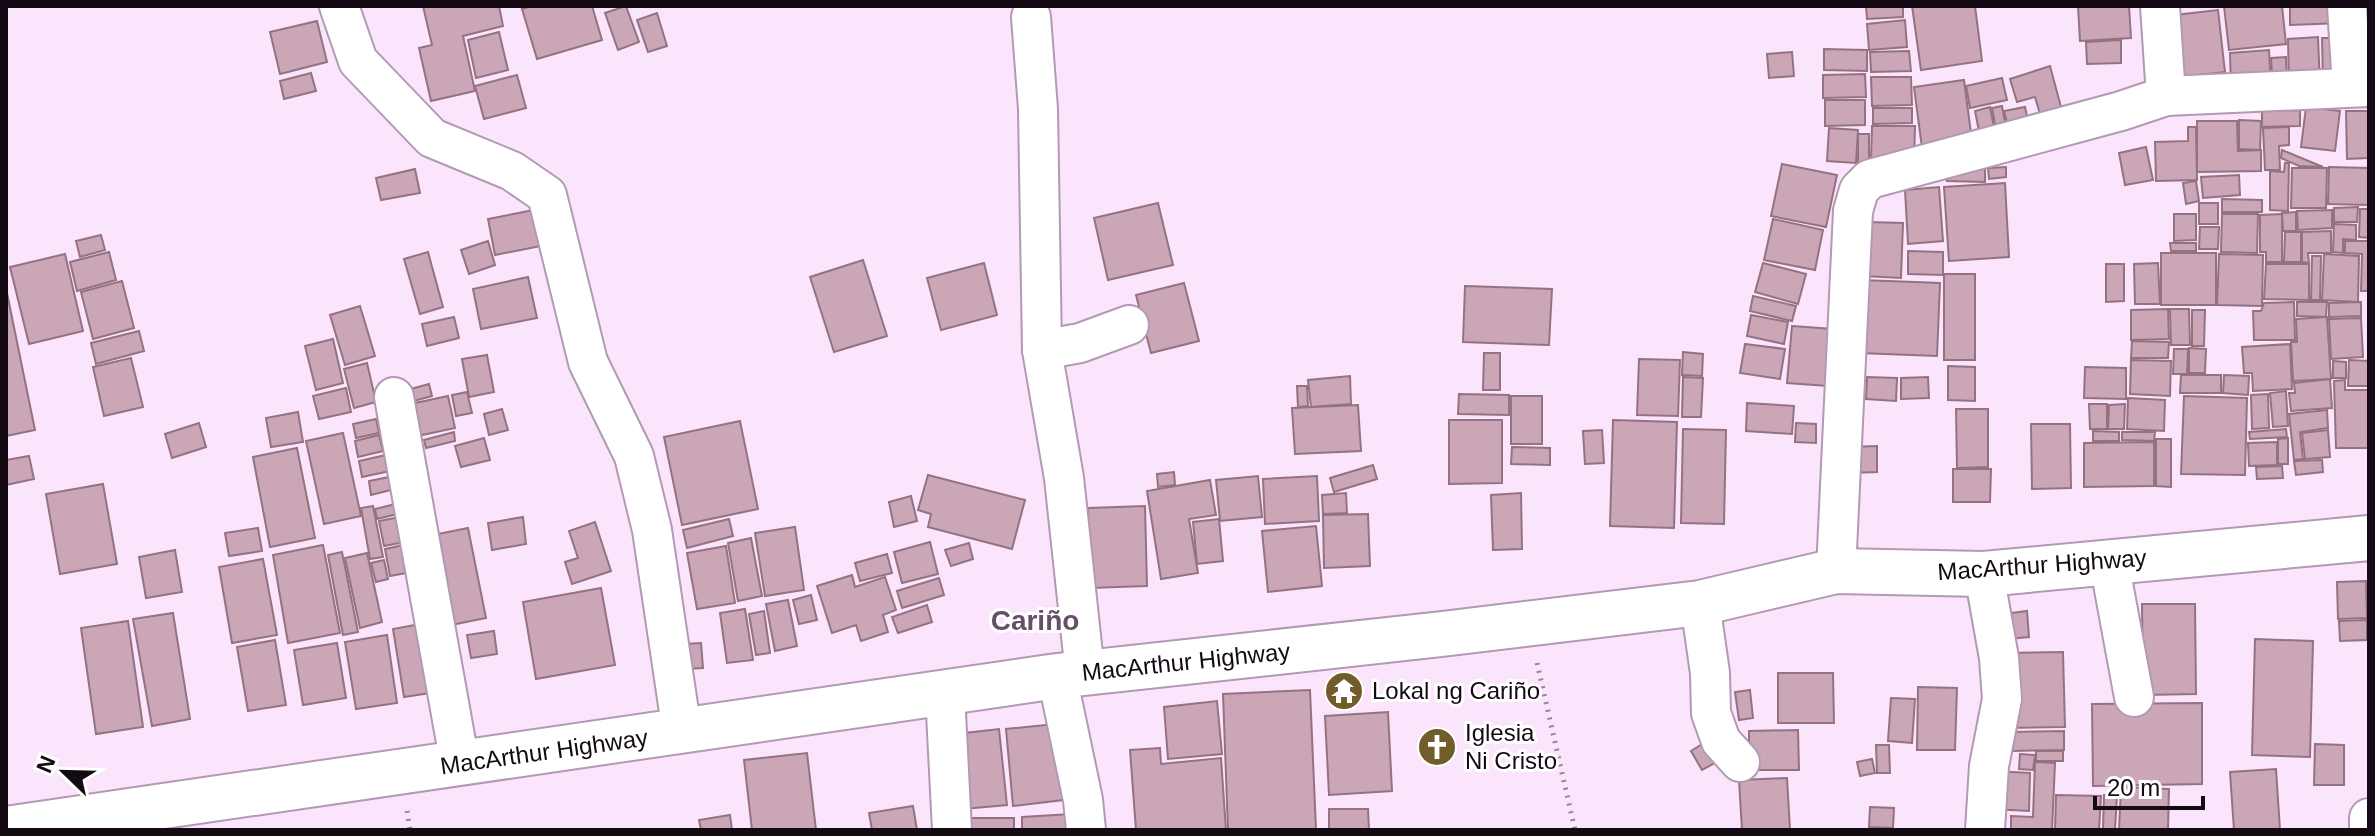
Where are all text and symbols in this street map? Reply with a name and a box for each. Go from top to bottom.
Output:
street label: MacArthur Highway [1937,544,2147,585]
district label: Cariño [991,605,1079,636]
street label: MacArthur Highway [1080,637,1291,686]
temple icon: Lokal ng Cariño [1323,670,1365,712]
place label: Lokal ng Cariño [1372,677,1540,704]
place label: Iglesia Ni Cristo [1465,719,1557,774]
street label: MacArthur Highway [438,724,649,779]
church icon: Iglesia Ni Cristo [1416,726,1458,768]
north arrow [24,732,104,812]
text: N [31,752,61,777]
scale bar [2095,760,2203,810]
text: 20 m [2107,774,2160,801]

